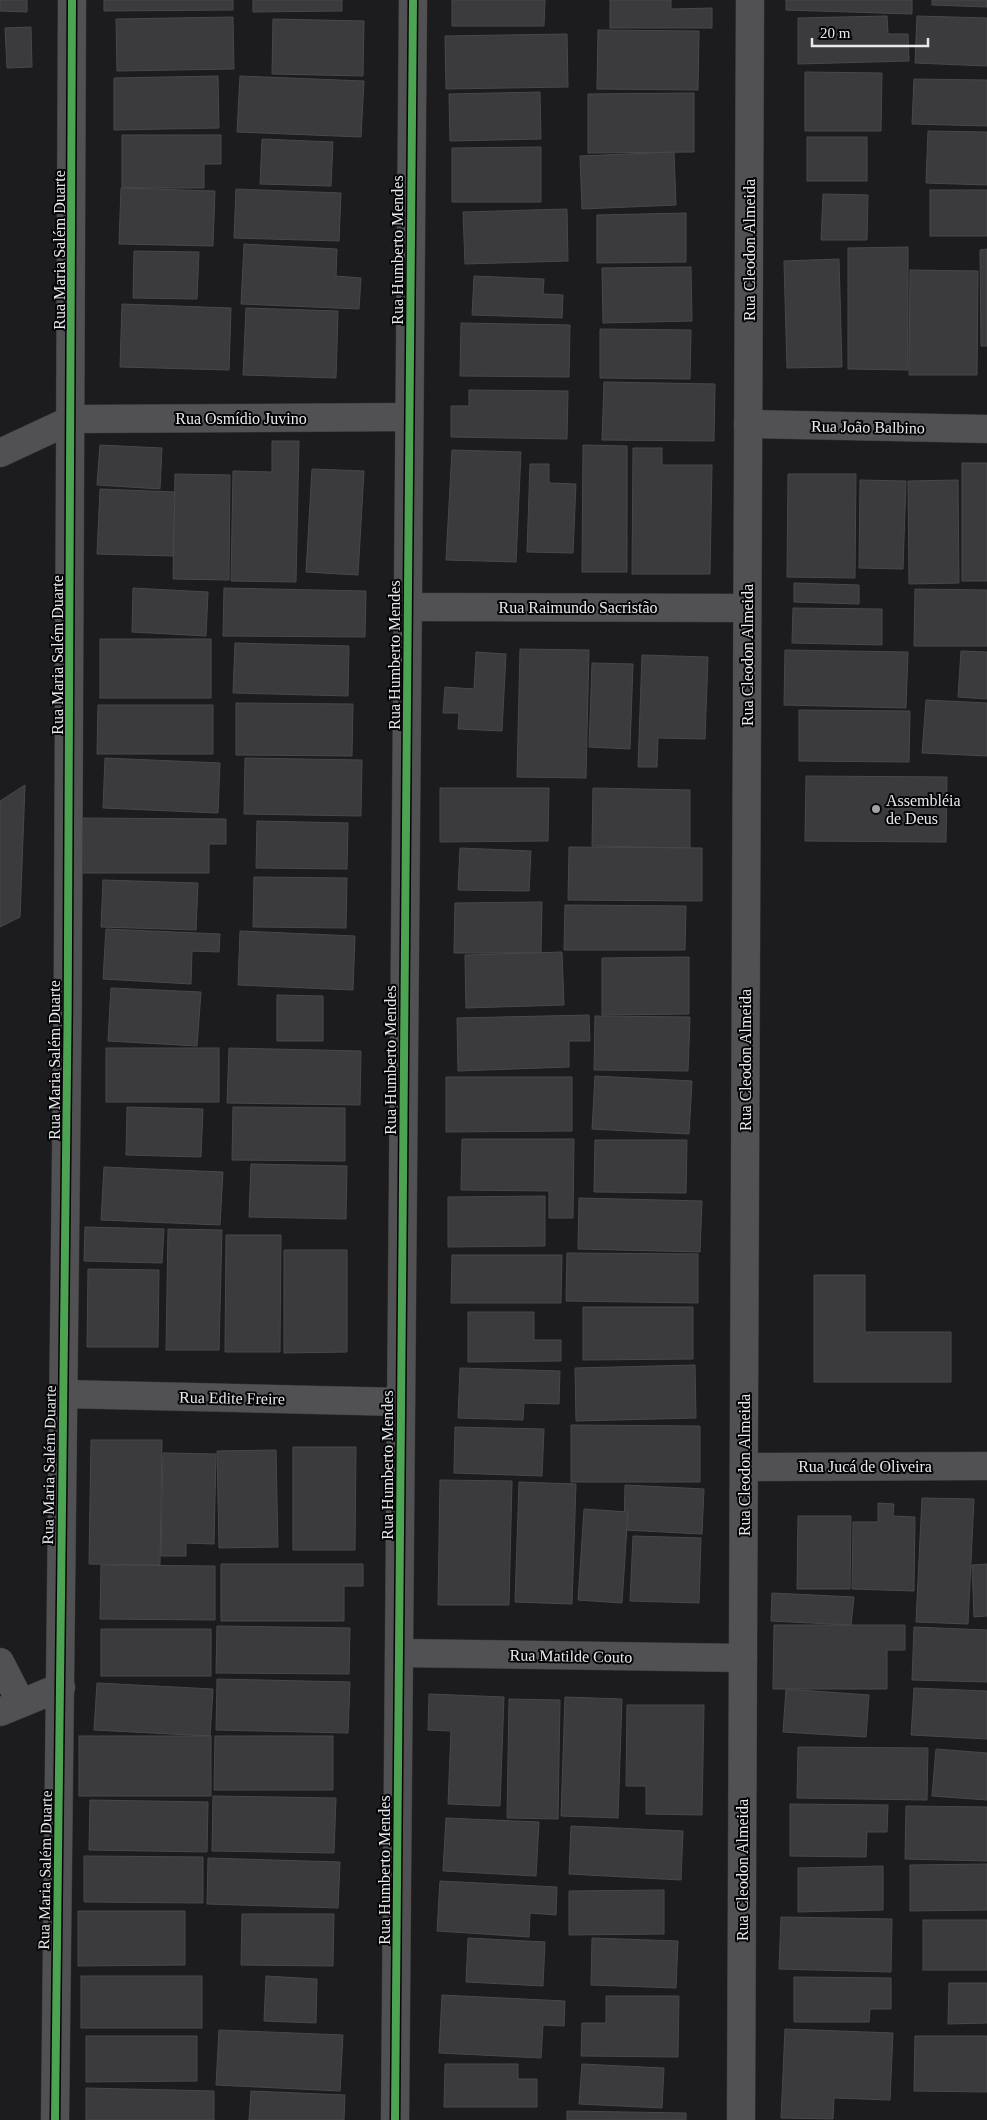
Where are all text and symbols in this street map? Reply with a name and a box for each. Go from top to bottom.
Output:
scale bar [812,15,928,47]
text: 20 m [820,25,851,41]
street label: Rua Maria Salém Duarte [51,170,68,330]
street label: Rua Humberto Mendes [389,175,406,325]
street label: Rua Cleodon Almeida [741,179,758,321]
street label: Rua Osmídio Juvino [175,410,307,427]
street label: Rua João Balbino [811,418,925,436]
street label: Rua Maria Salém Duarte [49,575,66,735]
street label: Rua Humberto Mendes [386,580,403,730]
street label: Rua Cleodon Almeida [739,584,756,726]
street label: Rua Raimundo Sacristão [498,599,658,616]
place label: Assembléia de Deus [886,792,961,827]
marker: Assembléia de Deus [870,803,882,815]
street label: Rua Maria Salém Duarte [46,980,63,1140]
street label: Rua Humberto Mendes [382,985,399,1135]
street label: Rua Cleodon Almeida [737,989,754,1131]
street label: Rua Maria Salém Duarte [39,1385,59,1545]
street label: Rua Edite Freire [179,1389,285,1407]
street label: Rua Humberto Mendes [379,1390,396,1540]
street label: Rua Cleodon Almeida [736,1394,753,1536]
street label: Rua Jucá de Oliveira [798,1458,932,1475]
street label: Rua Matilde Couto [510,1646,632,1666]
street label: Rua Maria Salém Duarte [35,1790,55,1950]
street label: Rua Humberto Mendes [376,1795,393,1945]
street label: Rua Cleodon Almeida [734,1799,751,1941]

